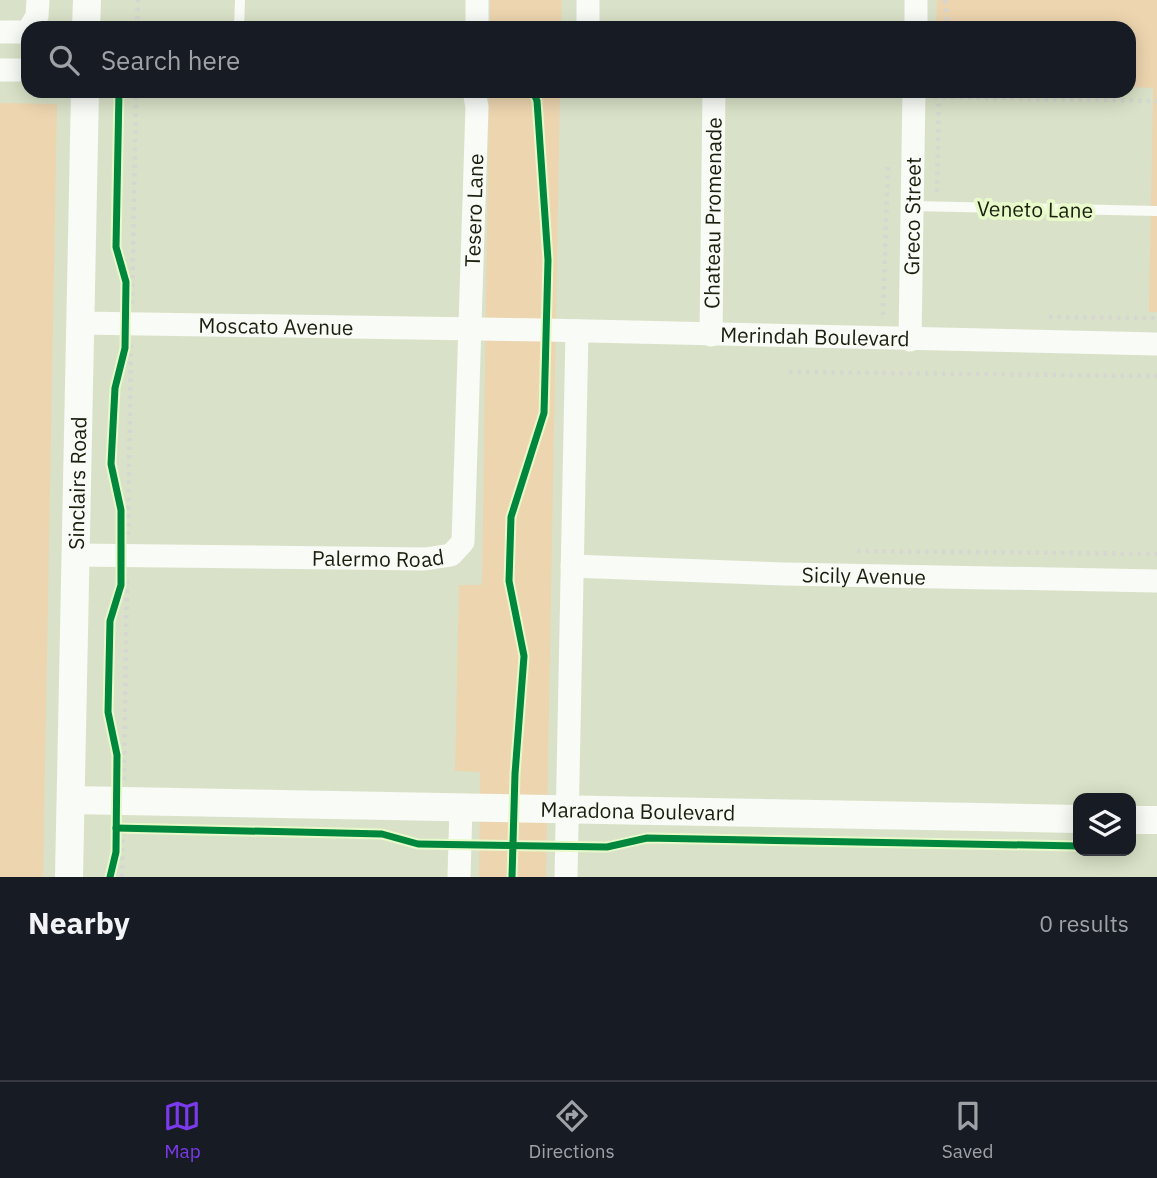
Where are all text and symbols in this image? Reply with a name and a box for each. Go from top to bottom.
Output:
search box [21,21,1136,98]
icon: search [45,41,83,79]
text: Search here [101,43,240,77]
street label: Chateau Promenade [697,117,728,309]
street label: Tesero Lane [458,153,489,267]
street label: Greco Street [897,157,927,276]
street label: Veneto Lane [977,194,1093,224]
street label: Moscato Avenue [198,311,354,341]
street label: Merindah Boulevard [720,320,910,352]
street label: Sinclairs Road [62,416,92,550]
street label: Palermo Road [312,542,446,574]
street label: Sicily Avenue [801,560,926,591]
map controls [1073,793,1136,856]
button: layers [1073,793,1136,856]
street label: Maradona Boulevard [540,795,736,827]
text: Nearby [28,903,130,942]
text: 0 results [1039,908,1129,938]
tab: Map [163,1097,201,1163]
tab: Directions [528,1097,615,1163]
tab: Saved [942,1097,994,1163]

